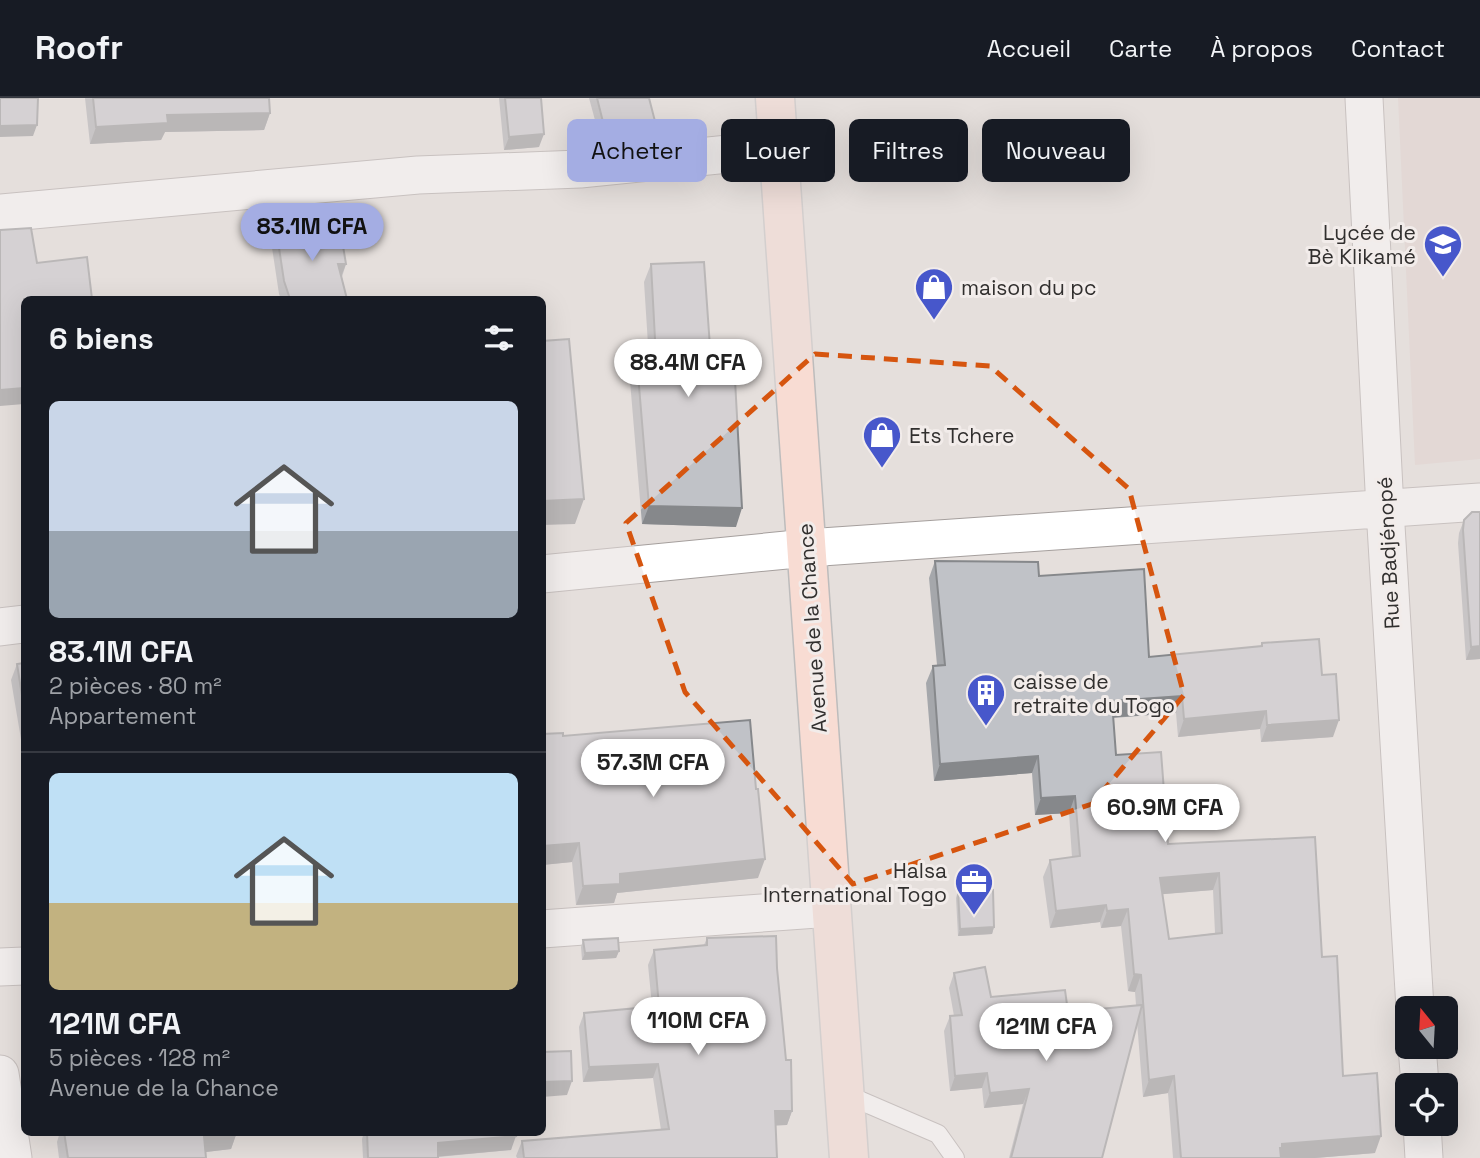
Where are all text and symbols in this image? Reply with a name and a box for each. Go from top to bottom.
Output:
text: Roofr [35,27,123,69]
text: Accueil [987,33,1071,64]
text: Carte [1109,33,1172,64]
text: À propos [1210,33,1313,64]
text: Contact [1351,33,1445,64]
chip: Acheter [567,119,707,182]
chip: Louer [721,119,835,182]
chip: Filtres [849,119,968,182]
chip: Nouveau [982,119,1130,182]
pin: 83.1M CFA [232,204,392,263]
text: 83.1M CFA [257,211,367,241]
place label: Lycée de Bè Klikamé [1308,219,1416,270]
school or university icon: Lycée de Bè Klikamé [1422,223,1464,278]
shop icon: maison du pc [913,266,955,321]
place label: maison du pc [961,274,1096,301]
text: 6 biens [49,319,154,358]
icon: filters [480,319,518,357]
pin: 88.4M CFA [608,340,768,399]
text: 88.4M CFA [630,347,746,377]
shop icon: Ets Tchere [861,414,903,469]
place label: Ets Tchere [909,422,1014,449]
icon: home [221,446,347,572]
street label: Rue Badjénopé [1371,476,1405,630]
street label: Avenue de la Chance [791,522,833,734]
text: 83.1M CFA [49,632,193,671]
place label: caisse de retraite du Togo [1013,668,1175,719]
text: 2 pièces · 80 m² [49,671,222,701]
building icon: caisse de retraite du Togo [965,672,1007,727]
text: Appartement [49,701,197,731]
pin: 57.3M CFA [573,740,733,799]
text: 57.3M CFA [597,747,709,777]
pin: 60.9M CFA [1085,784,1245,844]
text: 60.9M CFA [1107,792,1223,822]
icon: home [221,818,347,944]
place label: Halsa International Togo [763,857,947,908]
office icon: Halsa International Togo [953,861,995,916]
north arrow [1395,996,1458,1059]
map controls [1395,996,1458,1136]
pin: 110M CFA [626,998,770,1057]
text: 121M CFA [49,1004,181,1043]
pin: 121M CFA [974,1004,1118,1063]
text: 110M CFA [647,1005,749,1035]
text: 121M CFA [995,1011,1097,1041]
text: 5 pièces · 128 m² [49,1043,230,1073]
text: Avenue de la Chance [49,1073,279,1103]
button: locate [1395,1073,1458,1136]

